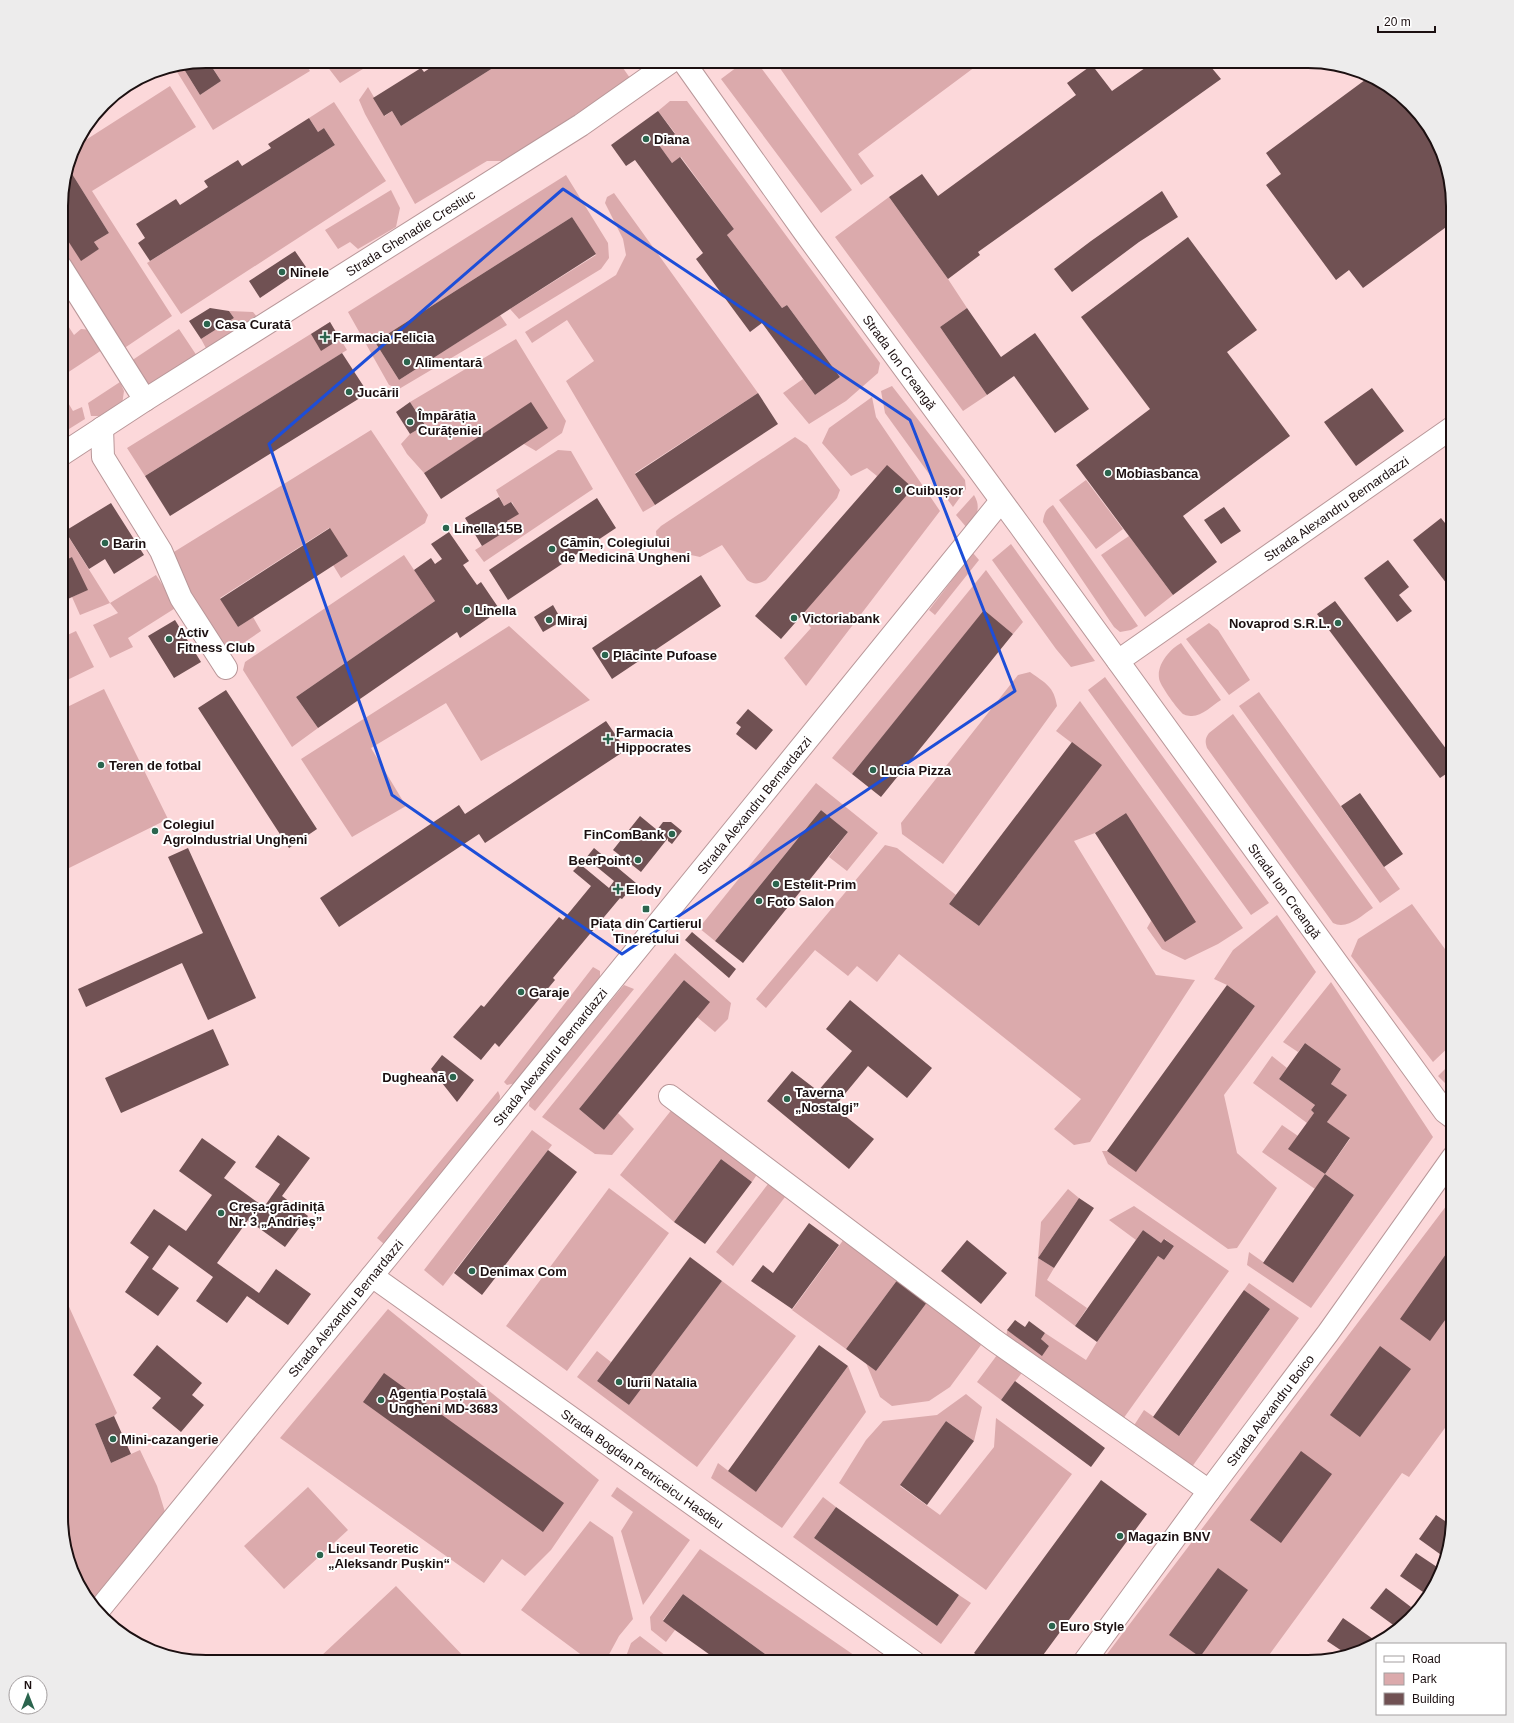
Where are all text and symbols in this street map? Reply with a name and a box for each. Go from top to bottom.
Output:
scale bar [1378,8,1435,34]
text: 20 m [1384,15,1411,29]
place label: Diana [654,132,690,147]
marker: Diana [641,134,651,144]
street label: Strada Ghenadie Crestiuc [343,186,478,279]
place label: Ninele [290,265,329,280]
marker: Ninele [277,267,287,277]
street label: Strada Ion Creangă [860,312,940,413]
place label: Casa Curată [215,317,292,332]
marker: Casa Curată [202,319,212,329]
place label: Farmacia Felicia [333,330,435,345]
marker: Farmacia Felicia [320,332,330,342]
place label: Alimentară [415,355,483,370]
marker: Alimentară [402,357,412,367]
place label: Jucării [357,385,399,400]
marker: Jucării [344,387,354,397]
place label: Împărăția Curățeniei [417,408,482,438]
marker: Împărăția Curățeniei [405,417,415,427]
street label: Strada Alexandru Bernardazzi [1261,453,1411,564]
place label: Mobiasbanca [1116,466,1199,481]
marker: Mobiasbanca [1103,468,1113,478]
place label: Cuibușor [906,483,963,498]
marker: Cuibușor [893,485,903,495]
place label: Linella 15B [454,521,523,536]
marker: Linella 15B [441,523,451,533]
place label: Cămin, Colegiului de Medicină Ungheni [560,535,690,565]
place label: Barin [113,536,146,551]
marker: Barin [100,538,110,548]
marker: Cămin, Colegiului de Medicină Ungheni [547,544,557,554]
place label: Linella [475,603,517,618]
marker: Linella [462,605,472,615]
place label: Victoriabank [802,611,881,626]
place label: Miraj [557,613,587,628]
marker: Victoriabank [789,613,799,623]
marker: Miraj [544,615,554,625]
place label: Novaprod S.R.L. [1229,616,1330,631]
marker: Novaprod S.R.L. [1333,618,1343,628]
place label: Activ Fitness Club [177,625,255,655]
marker: Activ Fitness Club [164,634,174,644]
place label: Plăcinte Pufoase [613,648,717,663]
marker: Plăcinte Pufoase [600,650,610,660]
place label: Farmacia Hippocrates [616,725,691,755]
street label: Strada Alexandru Bernardazzi [694,733,814,877]
marker: Farmacia Hippocrates [603,734,613,744]
place label: Teren de fotbal [109,758,201,773]
marker: Teren de fotbal [96,760,106,770]
place label: Lucia Pizza [881,763,952,778]
marker: Lucia Pizza [868,765,878,775]
place label: Colegiul AgroIndustrial Ungheni [163,817,307,847]
marker: Colegiul AgroIndustrial Ungheni [150,826,160,836]
place label: FinComBank [584,827,665,842]
marker: FinComBank [667,829,677,839]
street label: Strada Ion Creangă [1245,840,1324,942]
place label: BeerPoint [569,853,631,868]
marker: BeerPoint [633,855,643,865]
place label: Estelit-Prim [784,877,856,892]
marker: Estelit-Prim [771,879,781,889]
place label: Elody [626,882,662,897]
marker: Elody [613,884,623,894]
place label: Foto Salon [767,894,834,909]
marker: Foto Salon [754,896,764,906]
marker: Piața din Cartierul Tineretului [641,904,651,914]
place label: Piața din Cartierul Tineretului [590,916,702,946]
street label: Strada Alexandru Bernardazzi [490,985,610,1129]
place label: Garaje [529,985,569,1000]
marker: Garaje [516,987,526,997]
place label: Dugheană [382,1070,446,1085]
marker: Dugheană [448,1072,458,1082]
place label: Taverna „Nostalgi” [795,1085,859,1115]
marker: Taverna „Nostalgi” [782,1094,792,1104]
place label: Creșa-grădiniță Nr. 3 „Andrieș” [229,1199,325,1229]
marker: Creșa-grădiniță Nr. 3 „Andrieș” [216,1208,226,1218]
street label: Strada Alexandru Bernardazzi [285,1236,406,1380]
place label: Denimax Com [480,1264,567,1279]
marker: Denimax Com [467,1266,477,1276]
street label: Strada Alexandru Boico [1223,1351,1317,1469]
place label: Iurii Natalia [627,1375,698,1390]
marker: Iurii Natalia [614,1377,624,1387]
place label: Agenția Poștală Ungheni MD-3683 [389,1386,498,1416]
marker: Agenția Poștală Ungheni MD-3683 [376,1395,386,1405]
street label: Strada Bogdan Petriceicu Hasdeu [558,1406,727,1532]
place label: Mini-cazangerie [121,1432,219,1447]
marker: Mini-cazangerie [108,1434,118,1444]
place label: Magazin BNV [1128,1529,1211,1544]
marker: Magazin BNV [1115,1531,1125,1541]
place label: Liceul Teoretic „Aleksandr Pușkin“ [328,1541,450,1571]
marker: Liceul Teoretic „Aleksandr Pușkin“ [315,1550,325,1560]
place label: Euro Style [1060,1619,1124,1634]
marker: Euro Style [1047,1621,1057,1631]
legend [1376,1643,1506,1715]
text: Road [1412,1652,1441,1666]
text: Park [1412,1672,1438,1686]
north arrow [8,1675,48,1715]
text: N [24,1679,32,1691]
text: Building [1412,1692,1455,1706]

